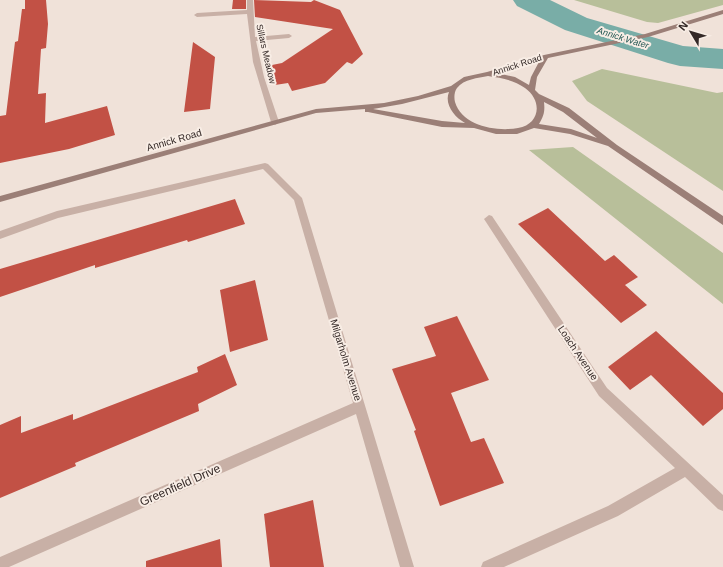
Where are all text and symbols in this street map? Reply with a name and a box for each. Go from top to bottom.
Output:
north arrow [671,12,711,52]
text: N [676,19,690,33]
street label: Sillars Meadow [254,23,278,85]
water label: Annick Water [595,25,651,51]
street label: Annick Road [491,52,543,78]
street label: Annick Road [145,127,203,153]
street label: Milgarholm Avenue [328,318,364,403]
street label: Loach Avenue [556,324,600,383]
street label: Greenfield Drive [138,461,223,509]

